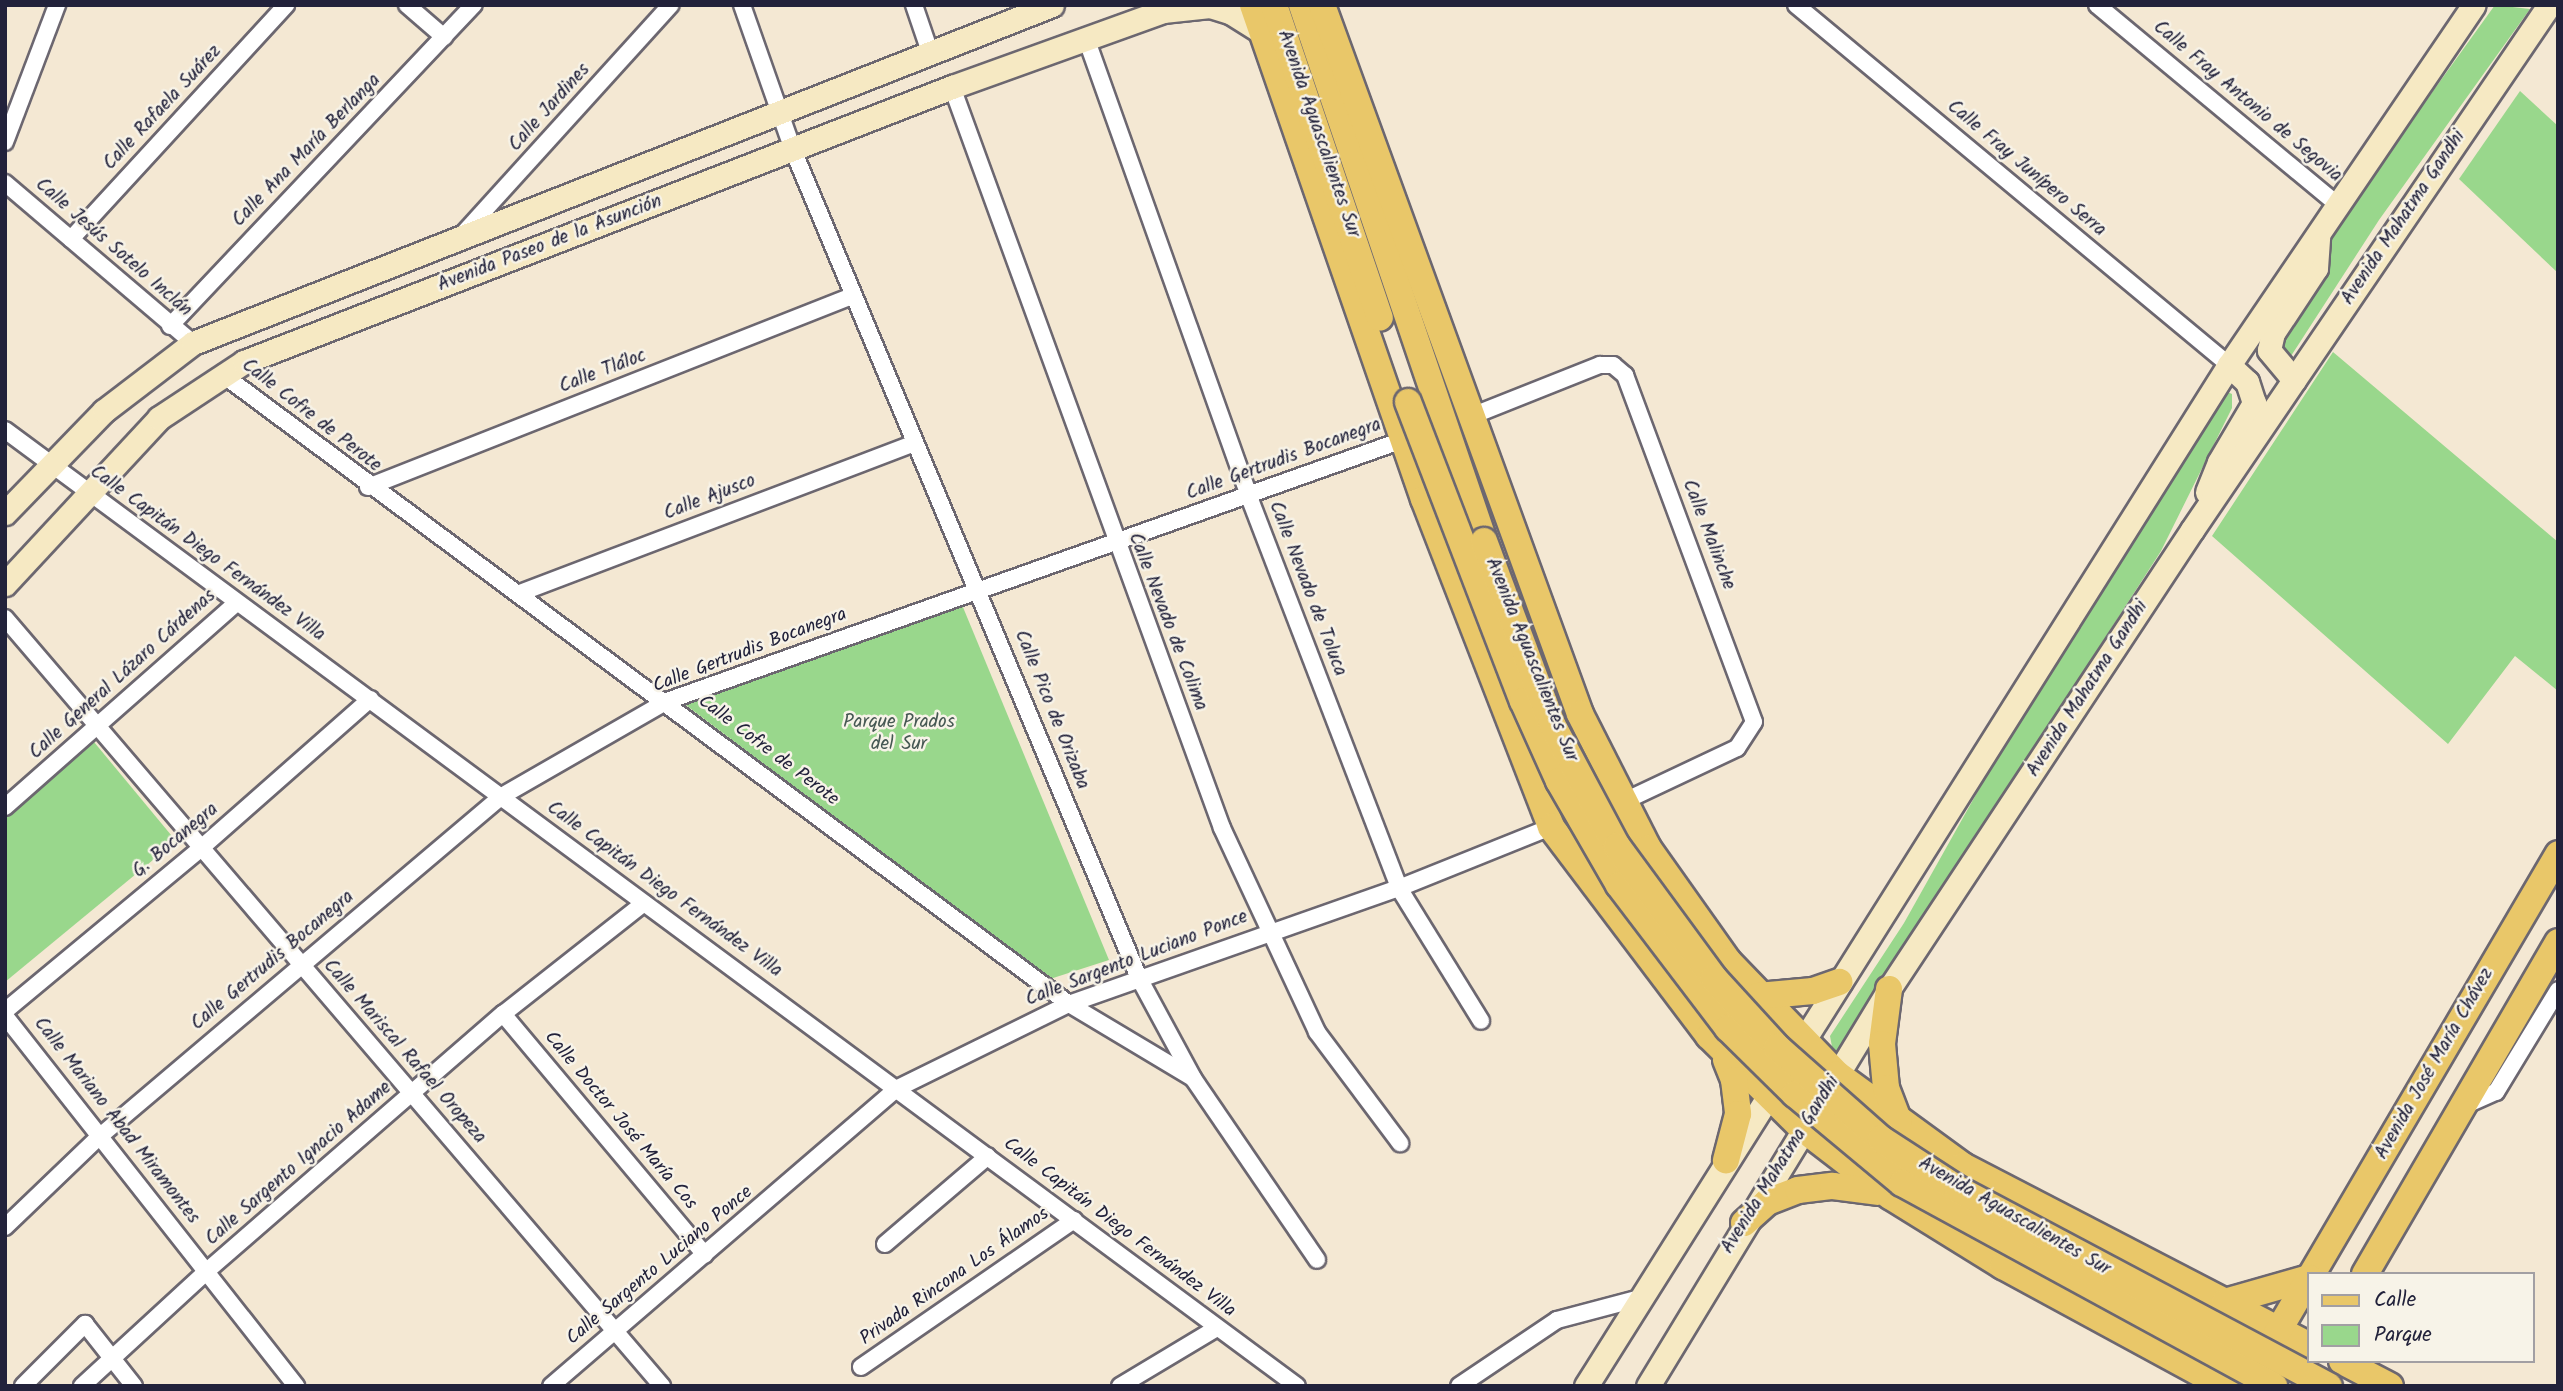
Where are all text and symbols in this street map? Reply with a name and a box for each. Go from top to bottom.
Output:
street label: Calle Fray Antonio de Segovia [2148,16,2346,188]
street label: Avenida Aguascalientes Sur [1272,27,1364,241]
street label: Calle Rafaela Suárez [99,41,227,175]
street label: Calle Jardines [505,59,595,157]
street label: Calle Ana María Berlanga [228,70,386,232]
street label: Calle Fray Junípero Serra [1942,96,2110,242]
street label: Avenida Mahatma Gandhi [2337,126,2471,310]
street label: Calle Jesús Sotelo Inclán [30,174,196,322]
street label: Avenida Paseo de la Asunción [435,191,665,297]
street label: Calle Tláloc [556,345,650,399]
street label: Calle Cofre de Perote [237,354,385,478]
street label: Calle Gertrudis Bocanegra [1183,414,1385,506]
street label: Calle Capitán Diego Fernández Villa [85,461,329,647]
street label: Calle Ajusco [661,470,759,526]
street label: Calle Malinche [1677,477,1739,593]
street label: Calle Nevado de Toluca [1263,498,1351,680]
street label: Calle Nevado de Colima [1123,530,1211,714]
street label: Avenida Aguascalientes Sur [1480,555,1582,765]
street label: Calle General Lázaro Cárdenas [25,585,221,765]
street label: Avenida Mahatma Gandhi [2022,597,2154,781]
street label: Calle Gertrudis Bocanegra [650,604,850,698]
street label: Calle Pico de Orizaba [1009,627,1093,793]
street label: Calle Cofre de Perote [693,691,843,811]
park label: Parque Prados del Sur [843,712,955,756]
street label: Calle Capitán Diego Fernández Villa [542,797,786,983]
street label: G. Bocanegra [129,799,223,883]
street label: Calle Gertrudis Bocanegra [187,886,359,1036]
street label: Calle Sargento Luciano Ponce [1023,906,1251,1012]
street label: Calle Mariscal Rafael Oropeza [318,955,490,1149]
street label: Avenida José María Chávez [2371,964,2499,1164]
street label: Calle Mariano Abad Miramontes [28,1013,204,1229]
street label: Calle Doctor José María Cos [539,1027,701,1215]
street label: Avenida Mahatma Gandhi [1717,1072,1845,1258]
street label: Calle Sargento Ignacio Adame [201,1077,397,1251]
street label: Calle Capitán Diego Fernández Villa [998,1133,1240,1323]
street label: Avenida Aguascalientes Sur [1914,1153,2114,1281]
street label: Calle Sargento Luciano Ponce [562,1181,758,1351]
street label: Privada Rincona Los Álamos [856,1203,1054,1351]
legend [2308,1272,2535,1363]
text: Calle [2374,1284,2416,1317]
text: Parque [2374,1319,2432,1352]

